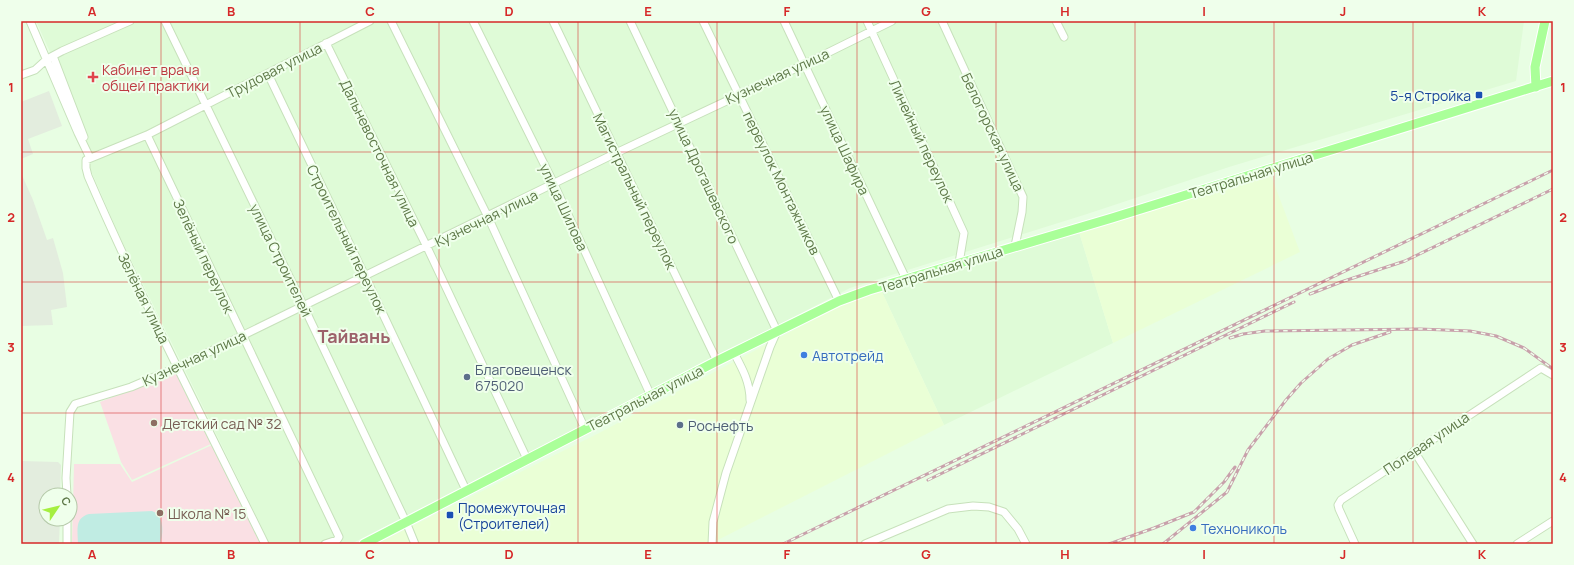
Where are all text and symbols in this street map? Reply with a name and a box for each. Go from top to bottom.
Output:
text: A [88,2,97,20]
text: B [227,2,235,20]
text: C [365,2,375,20]
text: D [504,2,514,20]
text: E [644,2,652,20]
text: F [784,2,791,20]
text: G [921,2,931,20]
text: H [1060,2,1070,20]
text: I [1202,2,1206,20]
text: J [1340,2,1346,20]
text: K [1478,2,1487,20]
street label: Трудовая улица [223,38,325,102]
street label: Кузнечная улица [722,44,832,108]
place label: Кабинет врача общей практики [102,60,209,95]
street label: Белогорская улица [957,70,1029,194]
marker: Кабинет врача общей практики [87,71,99,83]
street label: Дальневосточная улица [336,76,424,230]
street label: Линейный переулок [885,77,959,206]
text: 1 [8,78,14,96]
text: 1 [1560,78,1566,96]
place label: 5-я Стройка [1390,86,1471,105]
marker: 5-я Стройка [1474,90,1484,100]
street label: улица Шафира [816,102,874,198]
street label: улица Дрогашевского [664,105,744,247]
street label: переулок Монтажников [739,108,825,258]
street label: Магистральный переулок [589,110,682,273]
street label: Театральная улица [1187,147,1315,203]
street label: улица Шилова [535,160,593,254]
street label: Строительный переулок [303,161,392,318]
street label: Кузнечная улица [431,185,541,251]
street label: Зелёный переулок [169,196,239,317]
street label: улица Строителей [245,200,317,320]
text: 2 [7,208,15,226]
text: 2 [1559,208,1567,226]
street label: Театральная улица [877,241,1005,297]
street label: Зелёная улица [114,249,174,347]
district label: Тайвань [318,324,390,348]
street label: Кузнечная улица [139,326,249,390]
text: 3 [7,338,15,356]
text: 3 [1559,338,1567,356]
place label: Автотрейд [812,346,883,365]
marker: Автотрейд [799,350,809,360]
place label: Благовещенск 675020 [475,360,573,395]
street label: Театральная улица [584,361,706,435]
marker: Благовещенск 675020 [462,372,472,382]
street label: Полевая улица [1379,407,1473,479]
place label: Детский сад № 32 [162,414,281,433]
place label: Роснефть [688,416,753,435]
marker: Детский сад № 32 [149,418,159,428]
marker: Роснефть [675,420,685,430]
text: 4 [7,468,15,486]
text: 4 [1559,468,1567,486]
north arrow [38,487,78,527]
text: С [58,493,75,509]
place label: Промежуточная (Строителей) [458,498,566,533]
place label: Школа № 15 [168,504,246,523]
marker: Школа № 15 [155,508,165,518]
marker: Промежуточная (Строителей) [445,510,455,520]
place label: Технониколь [1201,519,1287,538]
marker: Технониколь [1188,523,1198,533]
text: A [88,545,97,563]
text: B [227,545,235,563]
text: C [365,545,375,563]
text: D [504,545,514,563]
text: E [644,545,652,563]
text: F [784,545,791,563]
text: G [921,545,931,563]
text: H [1060,545,1070,563]
text: I [1202,545,1206,563]
text: J [1340,545,1346,563]
text: K [1478,545,1487,563]

